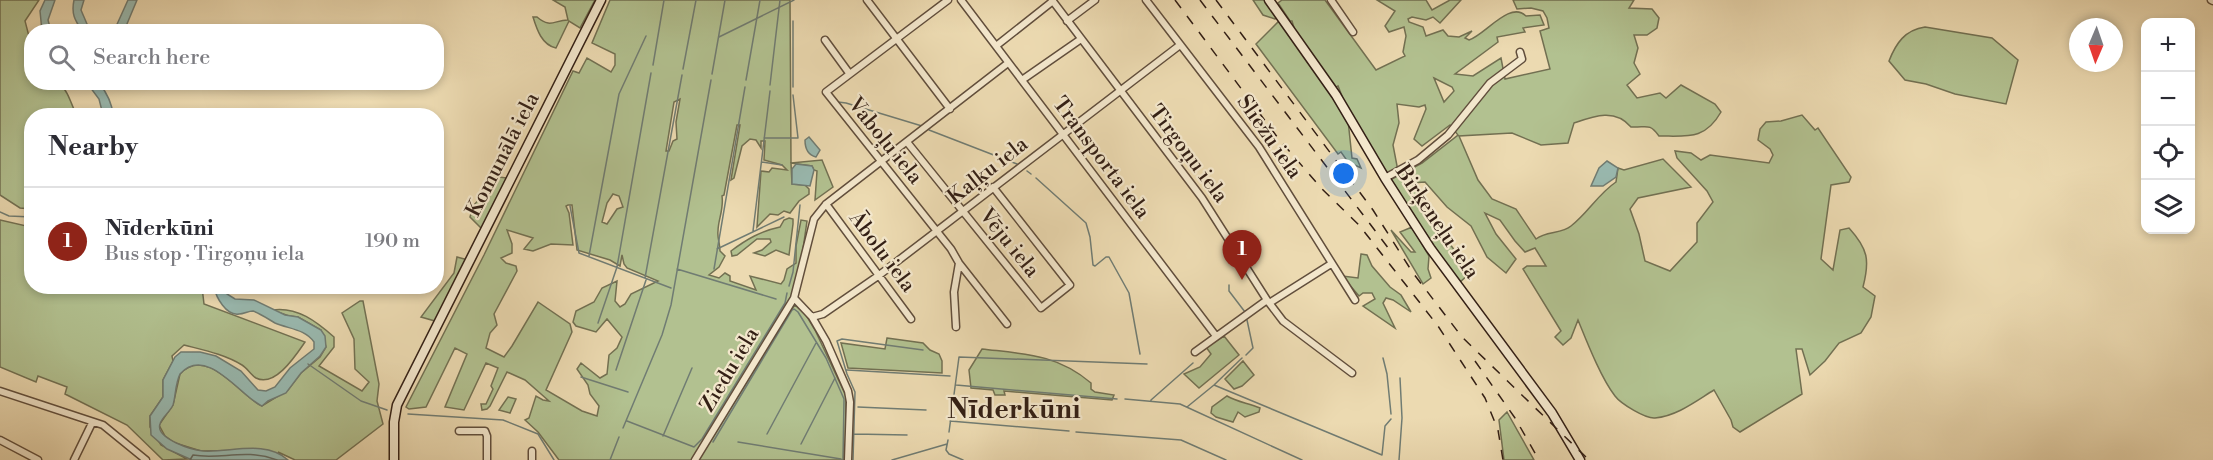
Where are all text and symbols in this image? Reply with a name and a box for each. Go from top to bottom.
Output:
north arrow [2069,18,2123,72]
map controls [2141,18,2195,234]
button: + [2141,18,2195,72]
search box [24,24,444,90]
icon: search [45,41,78,74]
text: Search here [93,44,210,71]
button: − [2141,72,2195,126]
street label: Komunālā iela [461,88,546,221]
street label: Sliežu iela [1231,90,1308,184]
street label: Vaboļu iela [841,91,928,190]
street label: Transporta iela [1047,92,1156,224]
street label: Tirgoņu iela [1143,100,1234,209]
button: locate [2141,126,2195,180]
text: Nearby [48,131,138,163]
street label: Kaļķu iela [942,131,1034,211]
your location [1329,159,1358,188]
street label: Birķeneļu iela [1389,159,1485,284]
button: layers [2141,180,2195,234]
street label: Vēju iela [973,202,1045,283]
street label: Ābolu iela [843,204,923,298]
text: Nīderkūni [105,215,214,242]
text: 1 [63,229,72,254]
text: 190 m [365,229,420,254]
pin: 1 [1222,230,1262,280]
text: Bus stop · Tirgoņu iela [105,242,304,267]
street label: Ziedu iela [695,323,765,417]
district label: Nīderkūni [947,393,1081,427]

